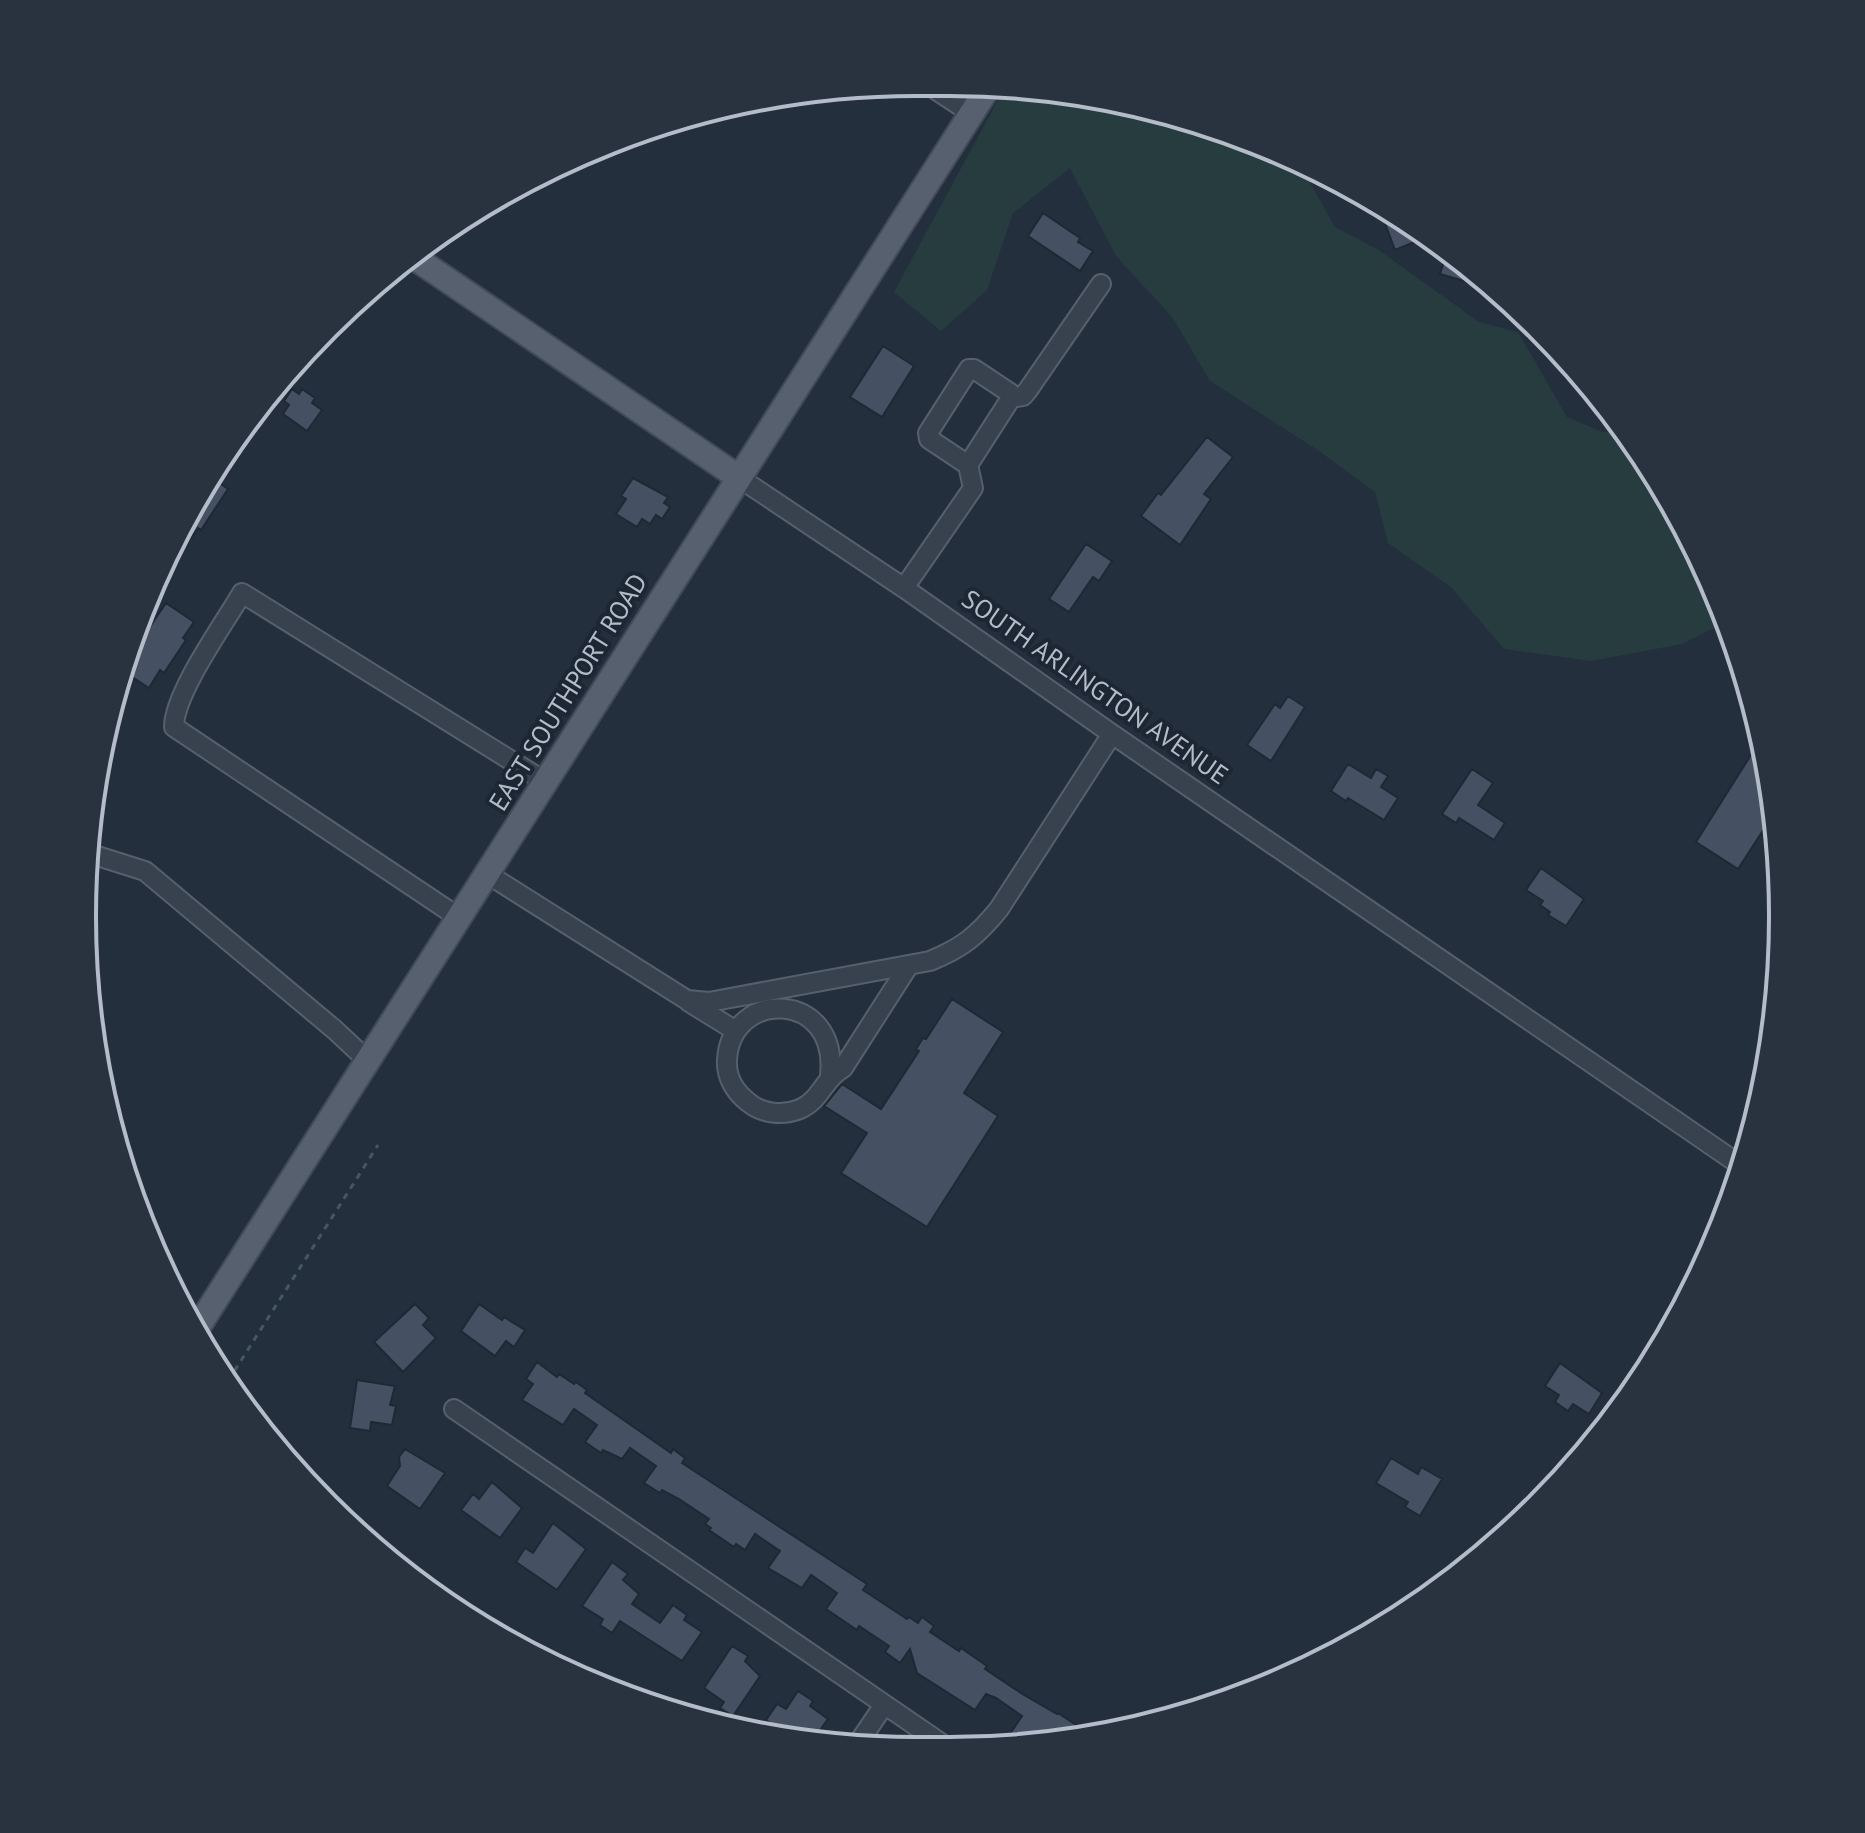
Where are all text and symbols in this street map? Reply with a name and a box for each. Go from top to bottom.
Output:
street label: EAST SOUTHPORT ROAD [481,567,654,816]
street label: SOUTH ARLINGTON AVENUE [956,582,1235,791]

